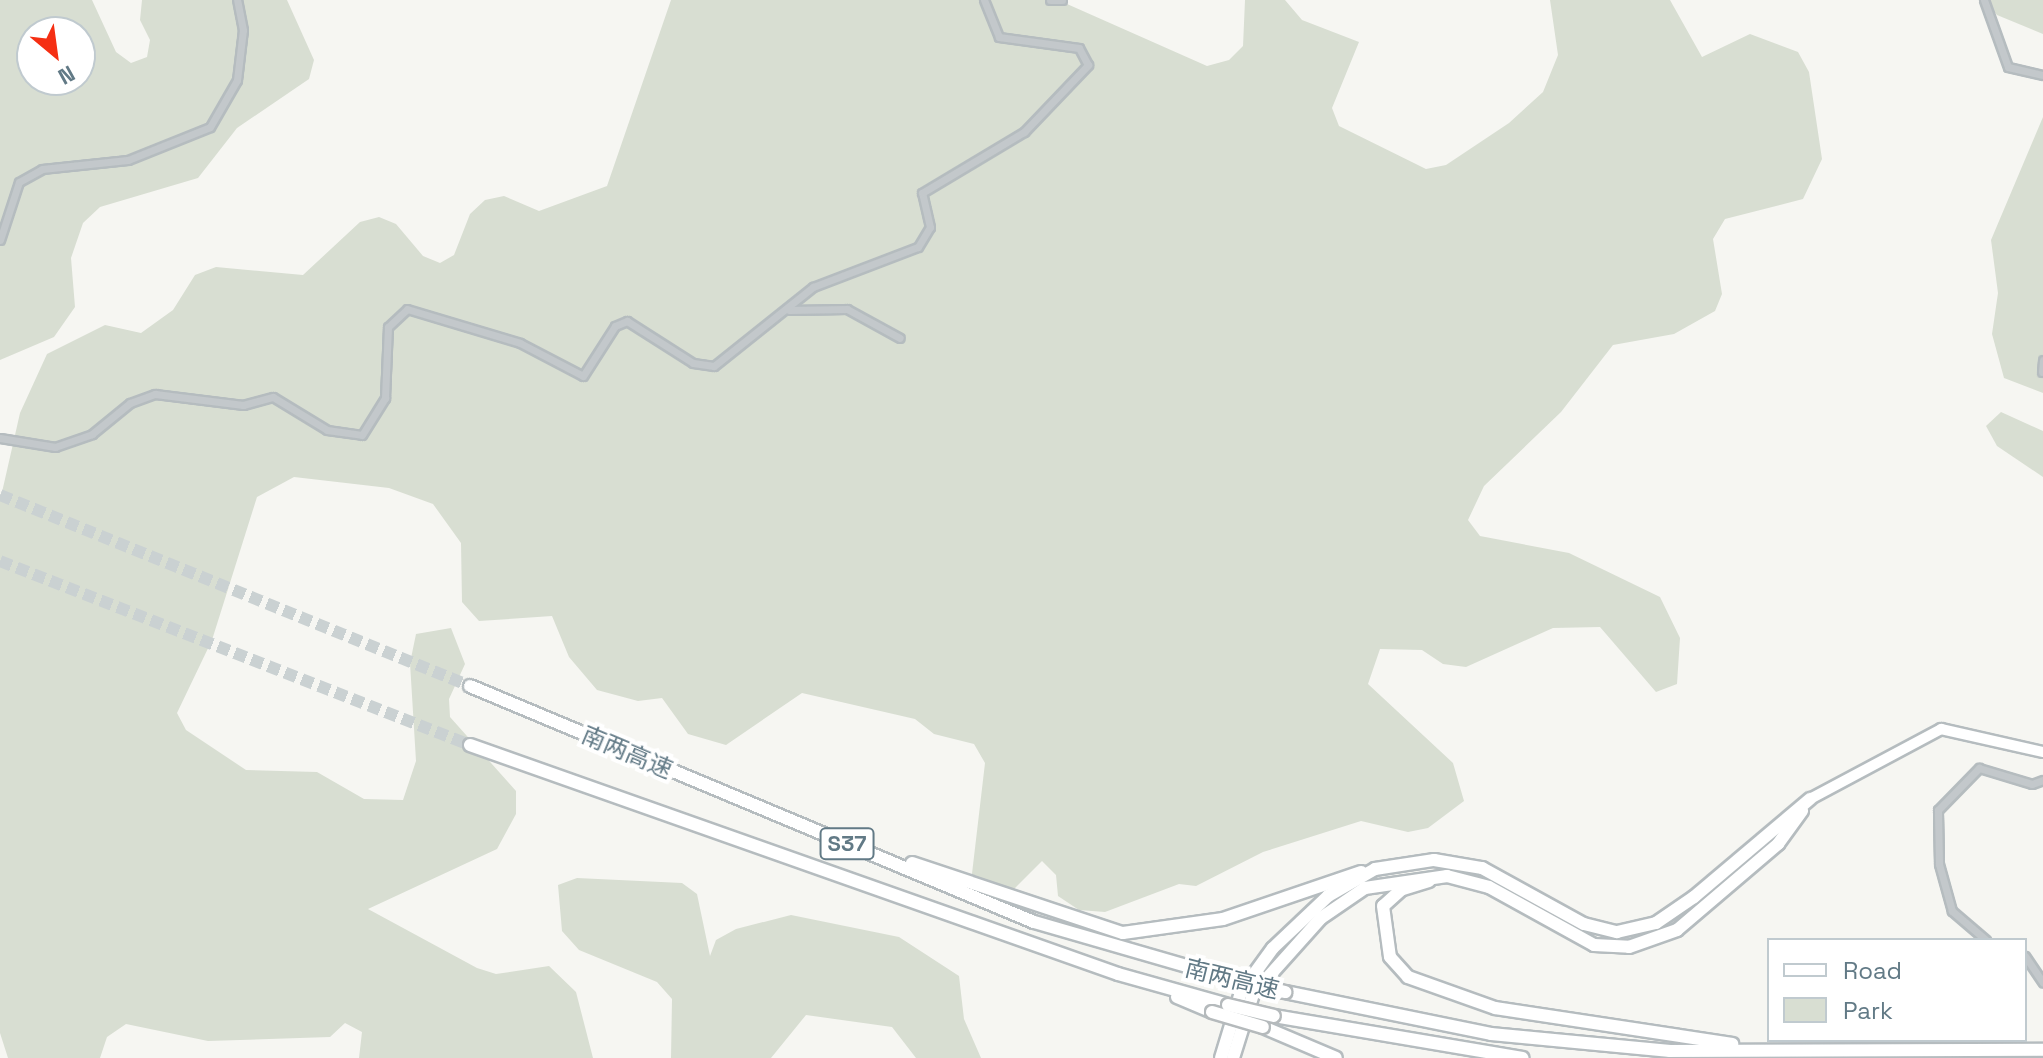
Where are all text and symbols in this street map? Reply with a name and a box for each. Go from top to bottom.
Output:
north arrow [16,16,96,96]
text: N [53,59,80,91]
street label: 南两高速 [577,720,677,784]
road number: S37 [819,826,875,862]
legend [1767,938,2027,1042]
street label: 南两高速 [1182,953,1282,1005]
text: Road [1843,955,1902,986]
text: Park [1843,995,1893,1026]

